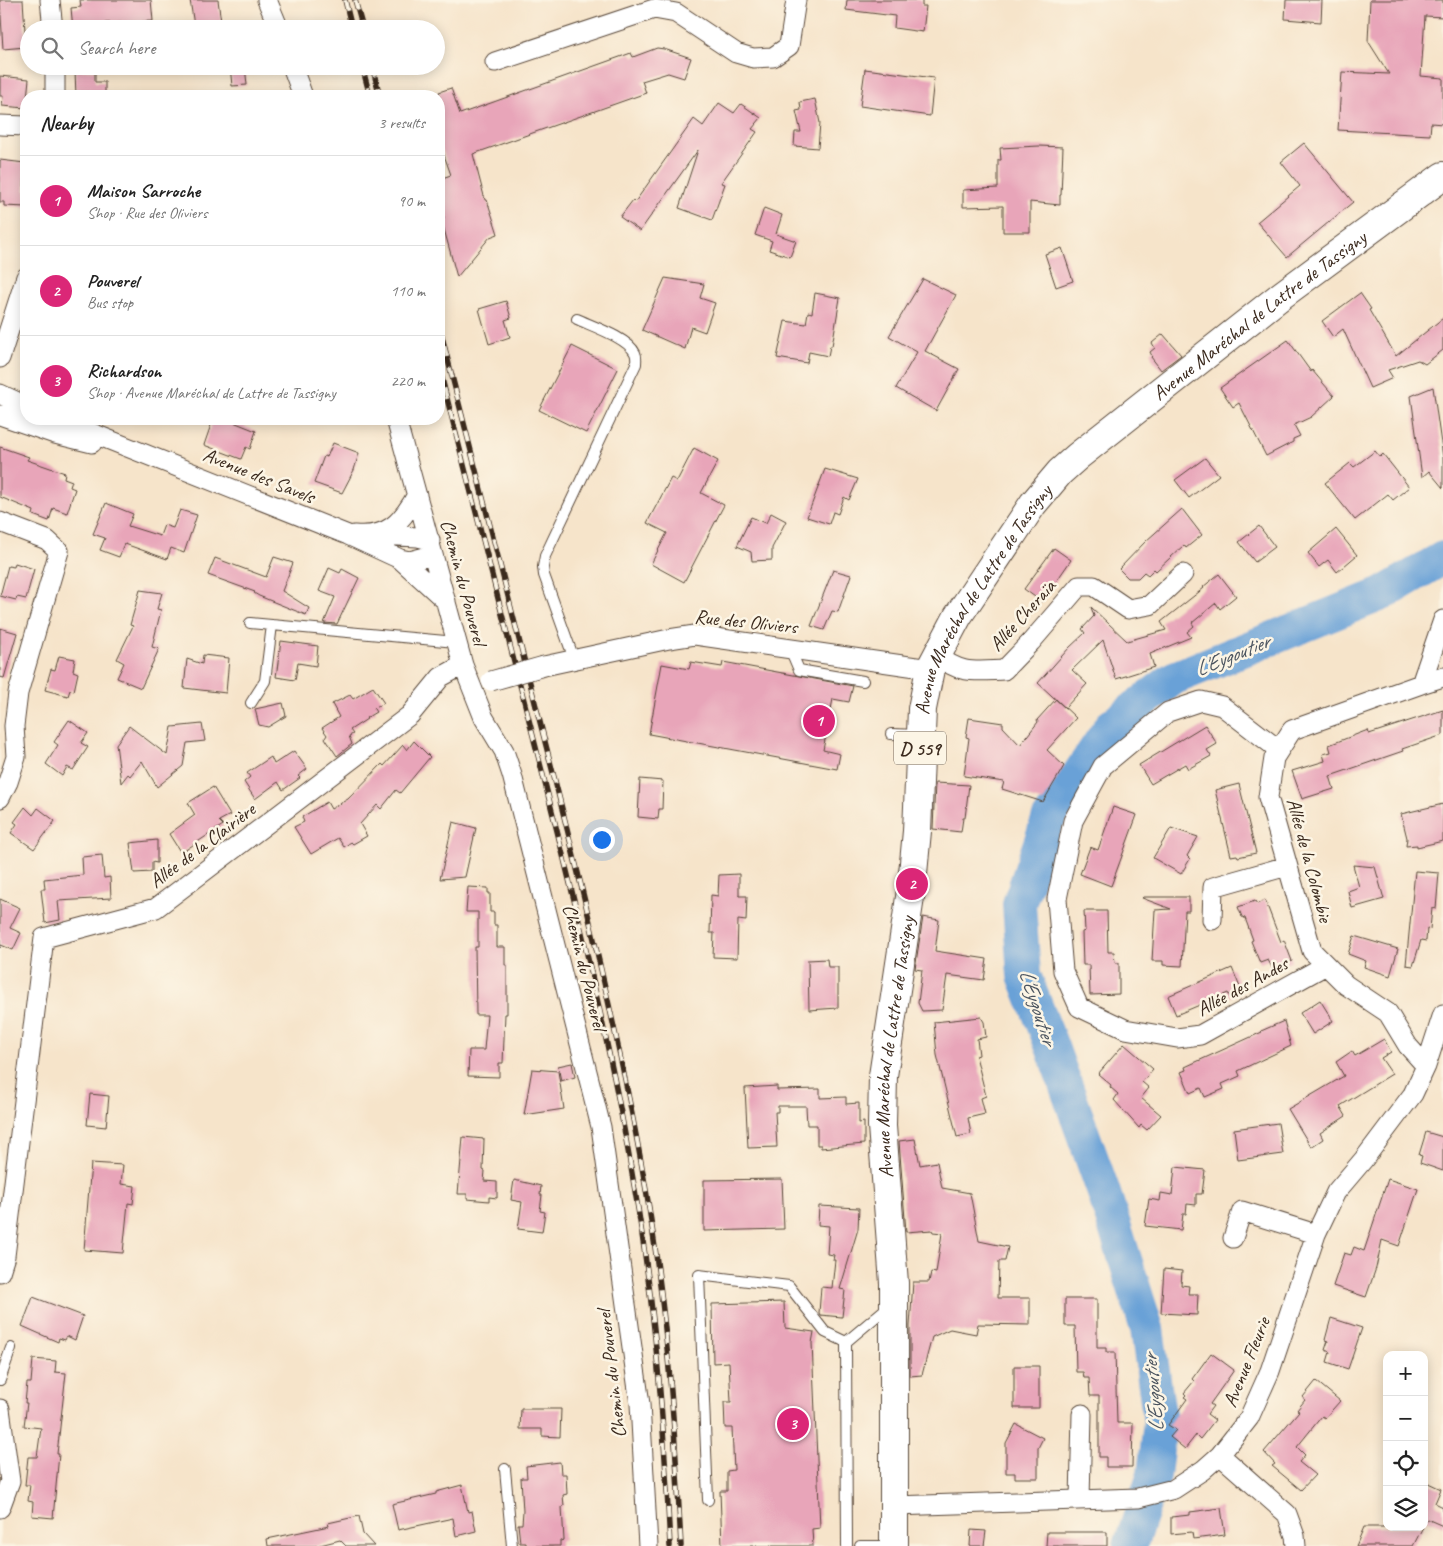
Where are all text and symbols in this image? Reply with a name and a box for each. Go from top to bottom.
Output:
search box [20,20,445,75]
icon: search [38,34,66,62]
text: Search here [78,36,155,60]
text: Nearby [40,110,93,136]
text: 3 results [378,113,425,133]
text: Maison Sarroche [87,179,200,203]
text: 1 [52,191,60,211]
text: 90 m [398,191,425,211]
text: Shop · Rue des Oliviers [87,203,207,223]
street label: Avenue Maréchal de Lattre de Tassigny [1147,224,1373,406]
text: Pouverel [87,269,138,293]
text: 2 [52,281,60,301]
text: 110 m [391,281,425,301]
text: Bus stop [87,293,133,313]
text: Richardson [87,359,161,383]
text: 3 [52,371,60,391]
text: 220 m [391,371,425,391]
text: Shop · Avenue Maréchal de Lattre de Tassigny [87,383,336,403]
street label: Avenue des Savels [199,442,320,510]
street label: Avenue Maréchal de Lattre de Tassigny [910,478,1059,715]
street label: Chemin du Pouverel [435,517,493,651]
street label: Allée Cheraïa [984,573,1062,656]
street label: Rue des Oliviers [693,604,801,640]
water label: L'Eygoutier [1191,627,1277,682]
pin: 1 [803,702,835,740]
road number: D 559 [894,731,946,764]
street label: Allée de la Colombie [1281,795,1338,926]
street label: Allée de la Clairière [144,796,262,894]
your location [589,827,615,853]
pin: 2 [896,865,928,903]
street label: Chemin du Pouverel [557,902,613,1036]
street label: Avenue Maréchal de Lattre de Tassigny [870,913,920,1179]
street label: Allée des Andes [1192,950,1294,1022]
water label: L'Eygoutier [1014,966,1064,1052]
street label: Chemin du Pouverel [591,1305,632,1439]
street label: Avenue Fleurie [1217,1312,1276,1411]
water label: L'Eygoutier [1136,1349,1169,1433]
map controls [1383,1351,1428,1531]
button: + [1383,1351,1428,1396]
button: − [1383,1396,1428,1441]
pin: 3 [777,1405,809,1443]
button: locate [1383,1441,1428,1486]
button: layers [1383,1486,1428,1531]

